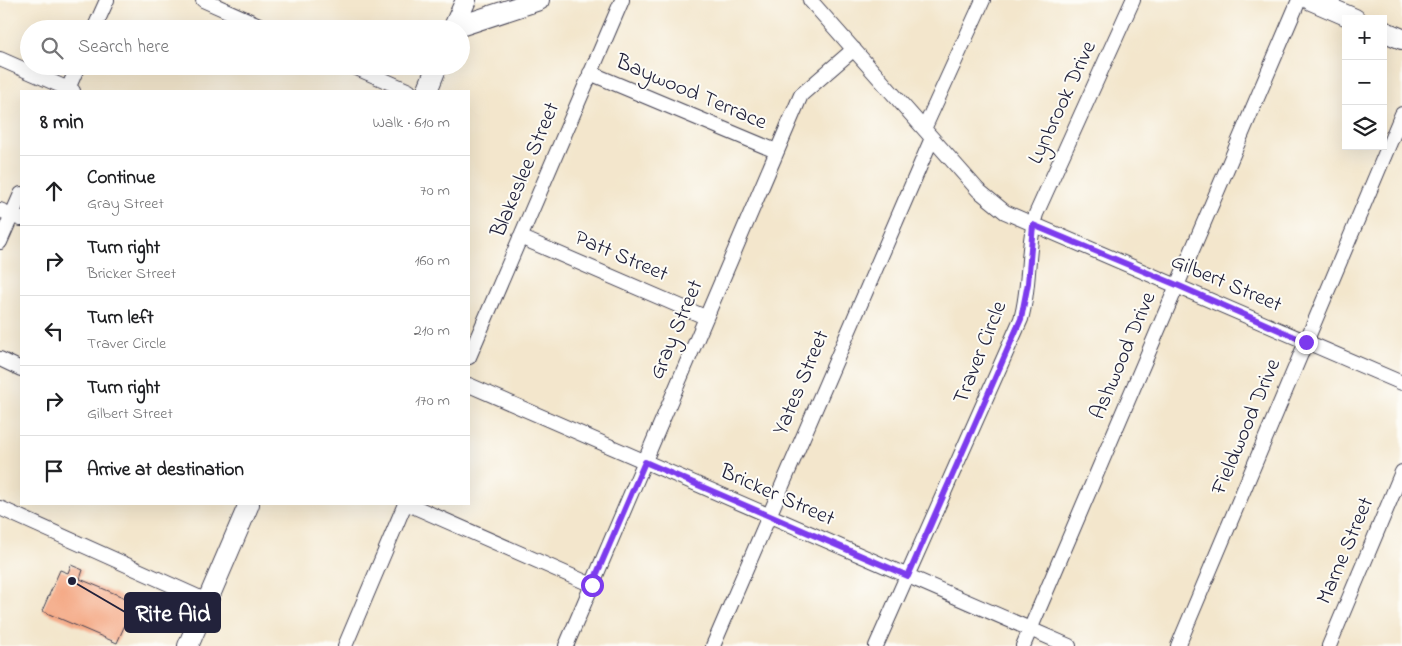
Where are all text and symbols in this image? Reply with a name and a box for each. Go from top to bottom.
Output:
map controls [1342,15,1387,150]
button: + [1342,15,1387,60]
search box [20,20,470,75]
icon: search [38,34,66,62]
text: Search here [78,34,169,61]
street label: Lynbrook Drive [1020,36,1107,170]
street label: Baywood Terrace [609,46,772,140]
button: − [1342,60,1387,105]
street label: Blakeslee Street [483,97,569,243]
button: layers [1342,105,1387,150]
text: 8 min [40,108,84,138]
text: Walk · 610 m [372,111,450,135]
text: Continue [87,165,155,192]
icon: ahead [40,177,68,205]
text: 70 m [420,179,450,203]
text: Gray Street [87,192,164,216]
street label: Patt Street [569,223,673,291]
text: Turn right [87,235,160,262]
street label: Gilbert Street [1165,246,1287,322]
icon: right [40,247,68,275]
text: 160 m [415,249,450,273]
text: Bricker Street [87,262,176,286]
street label: Gray Street [642,275,714,385]
street label: Ashwood Drive [1083,287,1165,425]
street label: Traver Circle [946,296,1016,409]
text: Turn left [87,305,154,332]
icon: left [40,317,68,345]
text: 210 m [414,319,450,343]
street label: Yates Street [766,325,839,441]
route end [1295,331,1318,354]
text: Traver Circle [87,332,166,356]
street label: Fieldwood Drive [1204,354,1290,501]
text: Turn right [87,375,160,402]
icon: right [40,387,68,415]
text: 170 m [415,389,450,413]
text: Gilbert Street [87,402,173,426]
street label: Bricker Street [714,456,840,536]
icon: arrive [40,457,68,485]
text: Arrive at destination [87,457,244,484]
street label: Marne Street [1309,492,1383,610]
route start [581,574,604,597]
callout: Rite Aid [125,593,220,632]
text: Rite Aid [136,598,211,633]

